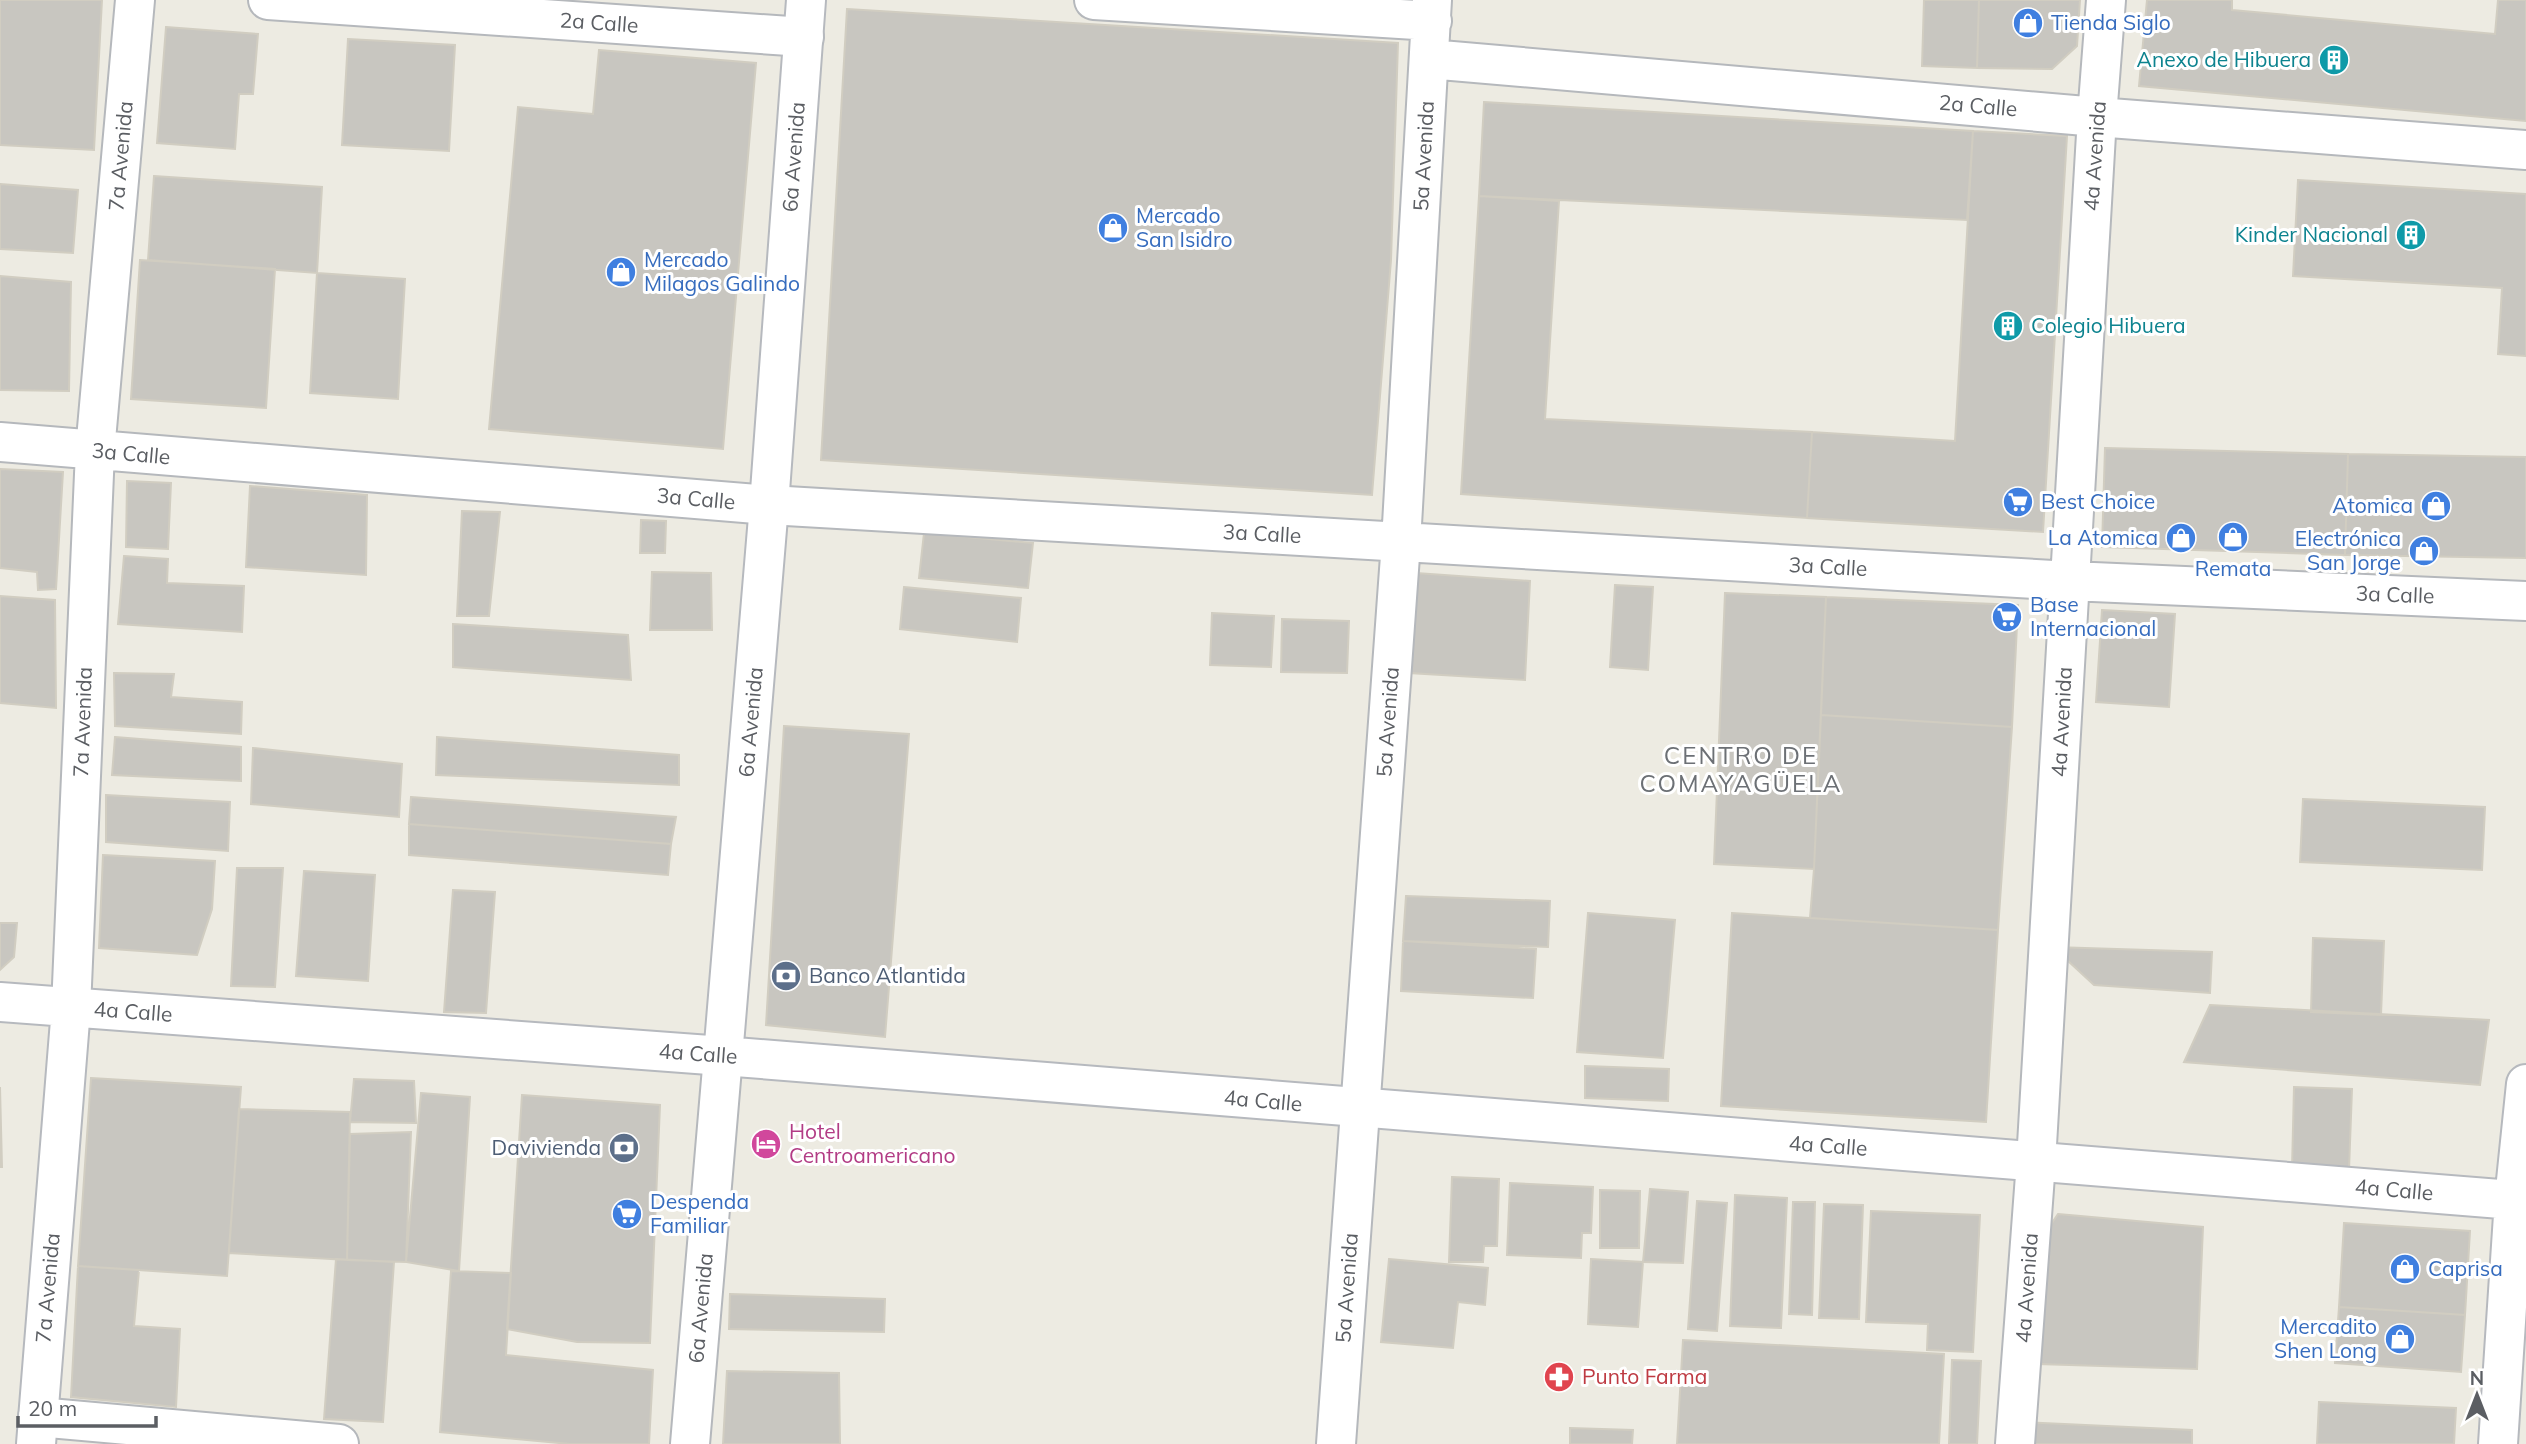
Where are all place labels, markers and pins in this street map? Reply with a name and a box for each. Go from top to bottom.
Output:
shop icon: Tienda Siglo [2011,6,2045,40]
place label: Tienda Siglo [2051,9,2171,35]
building icon: Anexo de Hibuera [2317,43,2351,77]
place label: Anexo de Hibuera [2137,46,2311,72]
place label: Mercado San Isidro [1136,202,1232,252]
shop icon: Mercado San Isidro [1096,211,1130,245]
building icon: Kinder Nacional [2394,218,2428,252]
place label: Kinder Nacional [2235,221,2388,247]
place label: Mercado Milagos Galindo [644,246,800,296]
shop icon: Mercado Milagos Galindo [604,255,638,289]
building icon: Colegio Hibuera [1991,309,2025,343]
place label: Colegio Hibuera [2031,312,2186,338]
supermarket icon: Best Choice [2001,485,2035,519]
place label: Best Choice [2041,488,2155,514]
shop icon: Atomica [2419,489,2453,523]
place label: Atomica [2332,492,2413,518]
shop icon: Remata [2216,520,2250,554]
shop icon: La Atomica [2164,521,2198,555]
place label: La Atomica [2048,524,2158,550]
place label: Electrónica San Jorge [2295,525,2401,575]
shop icon: Electrónica San Jorge [2407,534,2441,568]
place label: Remata [2195,555,2271,581]
place label: Base Internacional [2030,591,2156,641]
supermarket icon: Base Internacional [1990,600,2024,634]
bank icon: Banco Atlantida [769,959,803,993]
place label: Banco Atlantida [809,962,966,988]
place label: Hotel Centroamericano [789,1118,955,1168]
hotel icon: Hotel Centroamericano [749,1127,783,1161]
bank icon: Davivienda [607,1131,641,1165]
place label: Davivienda [492,1134,601,1160]
place label: Despenda Familiar [650,1188,749,1238]
supermarket icon: Despenda Familiar [610,1197,644,1231]
shop icon: Caprisa [2388,1252,2422,1286]
place label: Caprisa [2428,1255,2503,1281]
place label: Mercadito Shen Long [2274,1313,2377,1363]
shop icon: Mercadito Shen Long [2383,1322,2417,1356]
pharmacy icon: Punto Farma [1542,1360,1576,1394]
place label: Punto Farma [1582,1363,1707,1389]

